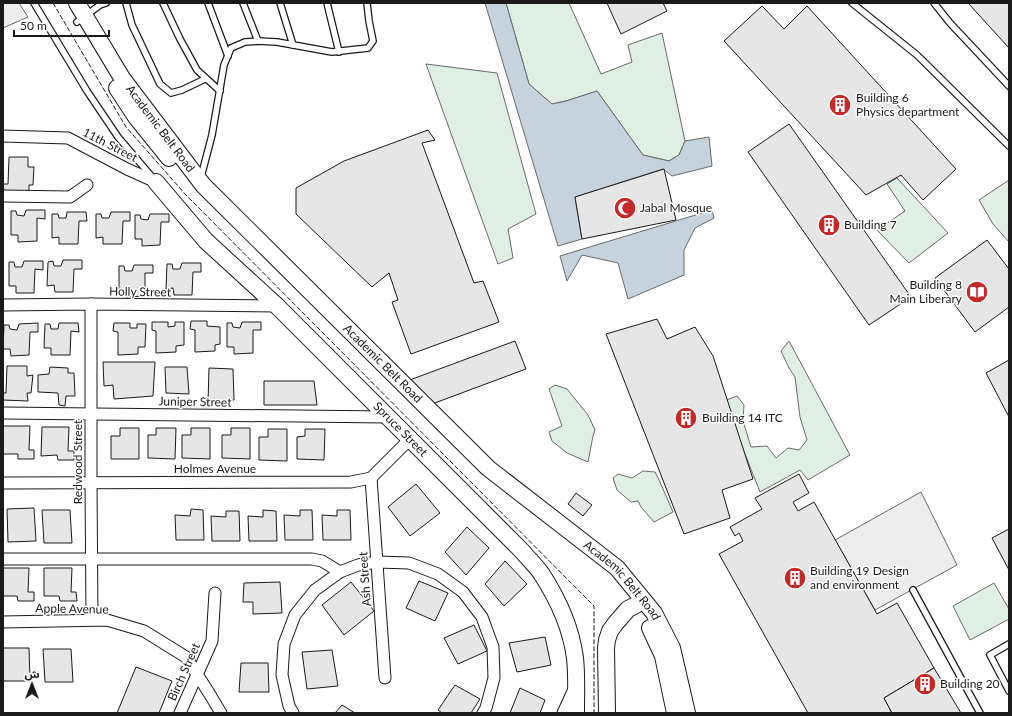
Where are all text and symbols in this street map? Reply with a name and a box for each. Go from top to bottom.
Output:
scale bar [14,12,109,38]
text: 50 m [20,18,47,33]
street label: Academic Belt Road [123,82,198,175]
place label: Building 6 Physics department [856,90,960,119]
building icon: Building 6 Physics department [827,92,853,118]
street label: 11th Street [80,124,141,165]
mosque icon: Jabal Mosque [612,195,638,221]
place label: Jabal Mosque [640,200,712,215]
building icon: Building 7 [816,212,842,238]
place label: Building 7 [844,217,897,232]
place label: Building 8 Main Liberary [890,277,963,306]
library icon: Building 8 Main Liberary [964,279,990,305]
street label: Holly Street [109,283,172,300]
street label: Academic Belt Road [340,321,426,406]
street label: Juniper Street [158,393,232,410]
street label: Spruce Street [370,399,432,460]
building icon: Building 14 ITC [673,405,699,431]
place label: Building 14 ITC [702,410,783,425]
street label: Redwood Street [70,419,85,504]
street label: Holmes Avenue [174,461,256,476]
street label: Academic Belt Road [581,537,664,622]
street label: Ash Street [355,551,374,607]
place label: Building 19 Design and environment [810,563,909,592]
building icon: Building 19 Design and environment [782,565,808,591]
street label: Apple Avenue [35,600,109,617]
street label: Birch Street [164,640,203,703]
north arrow [12,664,52,704]
text: ش [24,667,40,681]
building icon: Building 20 [912,671,938,697]
place label: Building 20 [940,676,1000,691]

